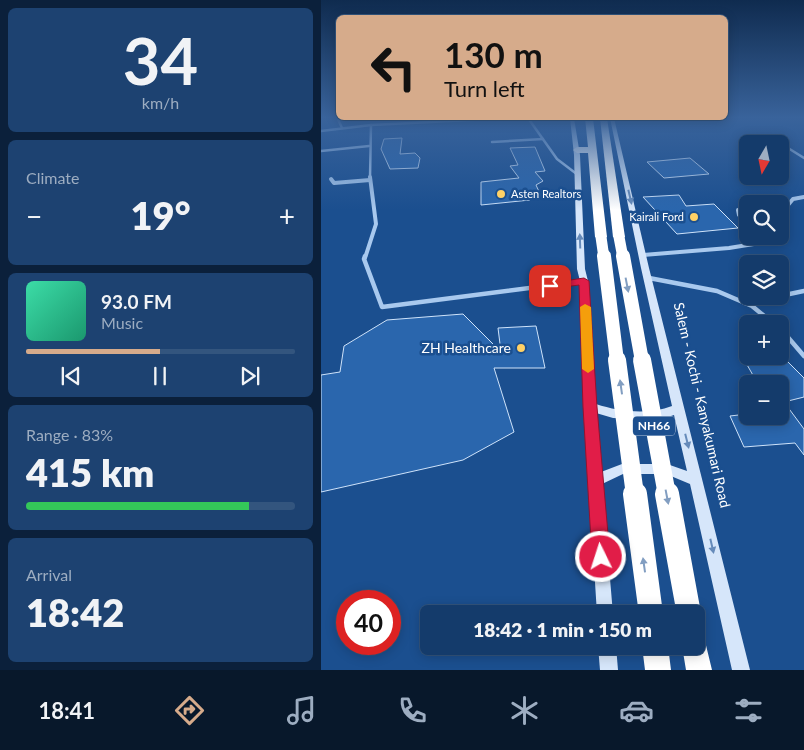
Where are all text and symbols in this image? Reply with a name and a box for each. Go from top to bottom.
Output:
text: 34 [123,21,198,99]
text: 130 m [444,33,543,75]
icon: left [361,35,426,100]
text: Turn left [444,75,525,102]
text: km/h [142,93,179,112]
north arrow [739,135,789,185]
map controls [739,135,789,425]
text: Climate [26,168,79,187]
place label: Asten Realtors [511,187,581,200]
marker: Asten Realtors [495,188,507,200]
one-way arrow [627,190,635,206]
text: 19° [131,192,190,238]
button: search [739,195,789,245]
text: − [26,199,42,233]
text: + [279,199,295,233]
place label: Kairali Ford [629,210,684,223]
marker: Kairali Ford [688,211,700,223]
one-way arrow [576,232,584,248]
button: layers [739,255,789,305]
pin [529,265,571,307]
icon: arrive [536,272,564,300]
one-way arrow [624,278,632,294]
text: 93.0 FM [101,290,172,313]
street label: Salem - Kochi - Kanyakumari Road [671,301,734,509]
text: Music [101,313,143,332]
button: + [739,315,789,365]
place label: ZH Healthcare [421,339,511,356]
marker: ZH Healthcare [515,342,527,354]
icon: previous [57,362,85,390]
icon: pause [146,362,174,390]
icon: next [236,362,264,390]
button: − [739,375,789,425]
one-way arrow [617,379,625,395]
road number: NH66 [633,416,675,436]
text: Range · 83% [26,425,113,444]
one-way arrow [683,433,691,448]
text: 415 km [26,449,154,495]
one-way arrow [663,489,671,505]
position arrow [574,530,626,582]
one-way arrow [708,538,716,553]
one-way arrow [640,557,648,573]
text: Arrival [26,565,72,584]
text: 18:42 [26,589,124,635]
speed limit sign: 40 [336,590,401,655]
text: 18:42 · 1 min · 150 m [473,618,652,641]
icon: directions [172,693,207,728]
icon: music [284,693,319,728]
icon: phone [395,693,430,728]
icon: climate [507,693,542,728]
icon: car [619,693,654,728]
icon: filters [731,693,766,728]
text: 18:41 [38,697,95,724]

